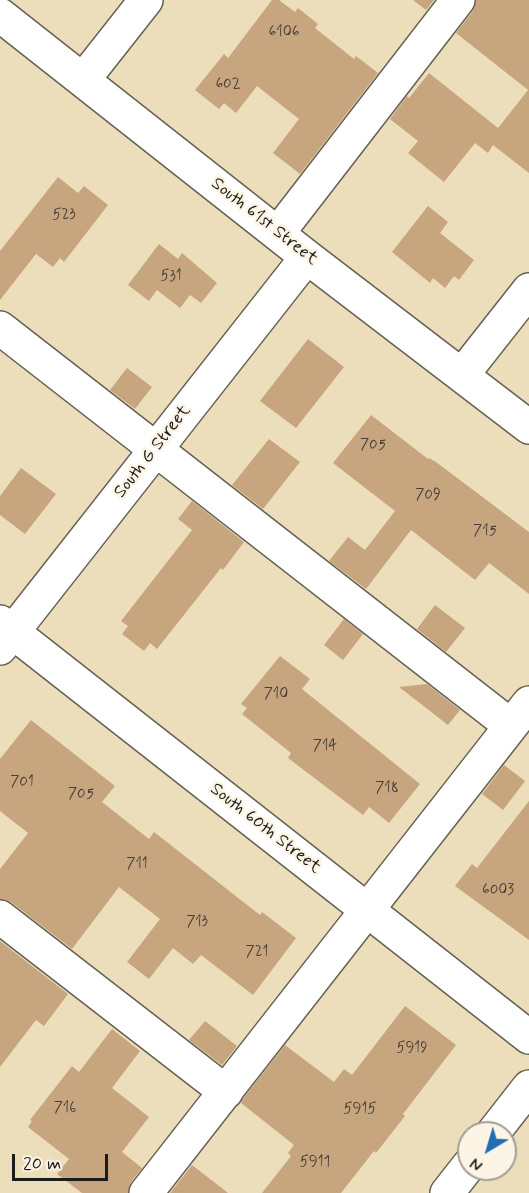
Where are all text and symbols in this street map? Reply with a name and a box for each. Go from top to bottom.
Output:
house number: 6106 [269,24,299,42]
house number: 602 [215,76,241,94]
street label: South 61st Street [206,174,322,270]
house number: 523 [52,207,76,225]
house number: 531 [160,268,182,286]
street label: South G Street [110,401,196,503]
house number: 705 [360,437,386,455]
house number: 709 [415,487,441,505]
house number: 715 [473,523,497,541]
house number: 710 [264,686,288,704]
house number: 714 [313,738,337,756]
house number: 701 [10,774,34,792]
street label: South 60th Street [205,779,325,879]
house number: 718 [375,780,399,798]
house number: 705 [68,786,94,804]
house number: 711 [126,856,148,874]
house number: 6003 [482,882,514,900]
house number: 713 [186,914,208,932]
house number: 721 [246,944,268,962]
house number: 5919 [396,1040,428,1058]
house number: 716 [54,1100,76,1118]
house number: 5915 [344,1101,376,1119]
north arrow [457,1121,517,1181]
scale bar [15,1142,111,1180]
text: 20 m [23,1152,61,1176]
text: N [466,1152,488,1176]
house number: 5911 [300,1154,330,1172]

